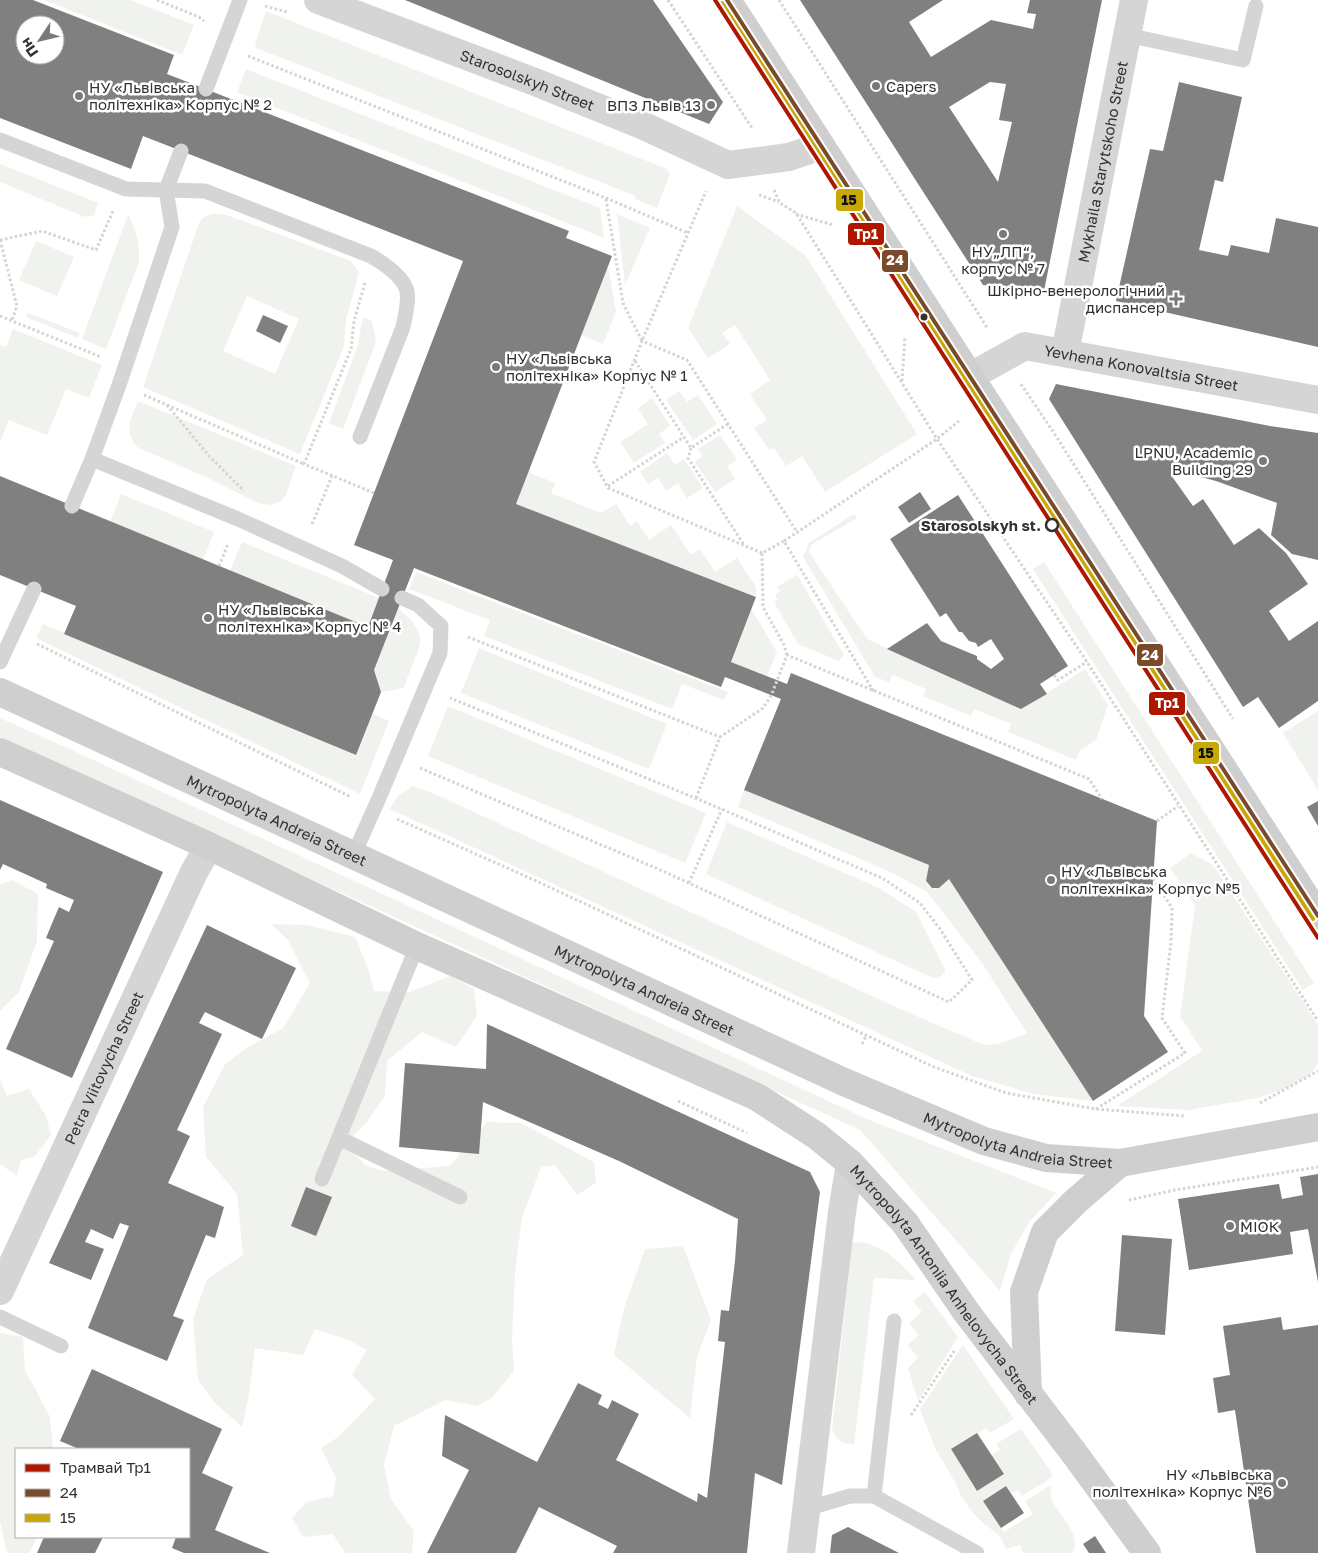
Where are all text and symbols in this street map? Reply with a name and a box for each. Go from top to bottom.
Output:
north arrow [15,15,65,65]
text: Пн [17,35,41,60]
street label: Starosolskyh Street [458,46,597,114]
street label: Mykhaila Starytskoho Street [1074,59,1131,264]
place label: Capers [886,77,936,95]
place label: НУ «Львівська політехніка» Корпус № 2 [89,78,272,113]
marker: Capers [870,80,882,92]
marker: НУ «Львівська політехніка» Корпус № 2 [73,90,85,102]
place label: ВПЗ Львів 13 [607,96,701,114]
marker: ВПЗ Львів 13 [705,99,717,111]
line badge: 15 [835,188,864,212]
text: 15 [841,191,857,208]
line badge: Тр1 [847,222,885,246]
text: Тр1 [854,225,878,242]
marker: НУ„ЛП“, корпус № 7 [997,228,1009,240]
place label: НУ„ЛП“, корпус № 7 [961,242,1045,277]
line badge: 24 [881,249,909,273]
text: 24 [886,251,904,268]
place label: Шкірно-венерологічний диспансер [987,281,1165,316]
marker: Шкірно-венерологічний диспансер [1169,292,1183,306]
unlabelled marker [919,312,929,322]
street label: Yevhena Konovaltsia Street [1043,341,1240,394]
place label: НУ «Львівська політехніка» Корпус № 1 [506,349,688,384]
marker: НУ «Львівська політехніка» Корпус № 1 [490,361,502,373]
place label: LPNU, Academic Building 29 [1135,443,1253,478]
marker: LPNU, Academic Building 29 [1257,455,1269,467]
place label: Starosolskyh st. [921,516,1041,534]
marker: Starosolskyh st. [1045,518,1059,532]
place label: НУ «Львівська політехніка» Корпус № 4 [218,600,401,635]
marker: НУ «Львівська політехніка» Корпус № 4 [202,612,214,624]
line badge: 24 [1136,643,1164,667]
text: 24 [1141,646,1159,663]
line badge: Тр1 [1148,691,1186,716]
text: Тр1 [1155,694,1179,711]
line badge: 15 [1192,741,1220,765]
text: 15 [1198,744,1214,761]
street label: Mytropolyta Andreia Street [184,771,370,869]
place label: НУ «Львівська політехніка» Корпус №5 [1061,862,1240,897]
marker: НУ «Львівська політехніка» Корпус №5 [1045,874,1057,886]
street label: Mytropolyta Andreia Street [552,941,737,1039]
street label: Petra Viitovycha Street [60,989,146,1147]
street label: Mytropolyta Andreia Street [921,1108,1114,1172]
street label: Mytropolyta Antoniia Anhelovycha Street [847,1161,1042,1407]
place label: МІОК [1240,1217,1280,1235]
marker: МІОК [1224,1220,1236,1232]
legend [15,1448,190,1538]
text: Трамвай Тр1 [60,1458,151,1476]
place label: НУ «Львівська політехніка» Корпус №6 [1092,1465,1272,1500]
marker: НУ «Львівська політехніка» Корпус №6 [1276,1477,1288,1489]
text: 24 [60,1483,78,1501]
text: 15 [60,1508,76,1526]

